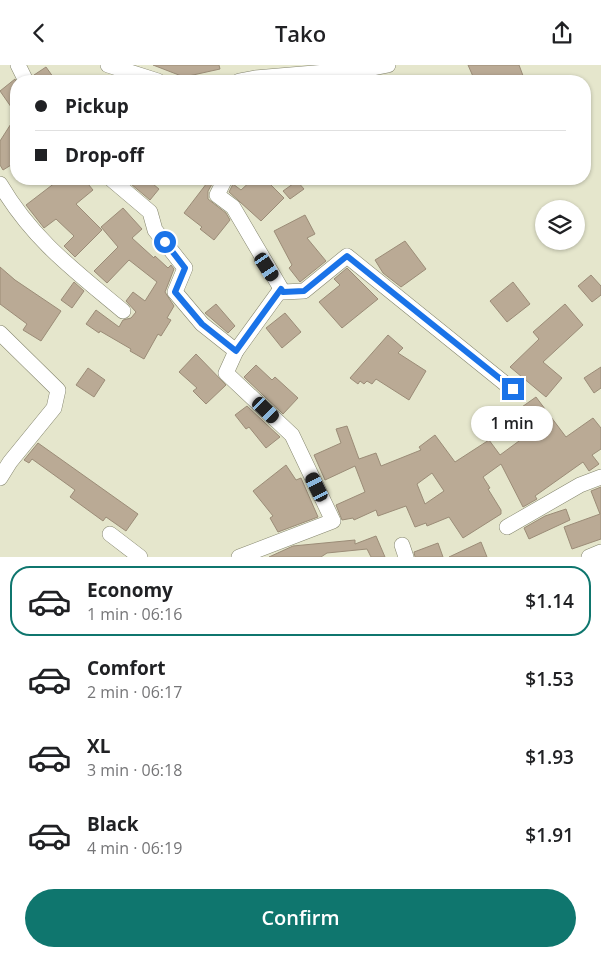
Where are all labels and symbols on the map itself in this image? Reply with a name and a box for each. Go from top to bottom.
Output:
route start [154,231,176,253]
car [252,250,281,284]
route end [502,378,524,400]
car [249,394,282,426]
callout: 1 min [472,407,554,441]
car [303,470,330,504]

